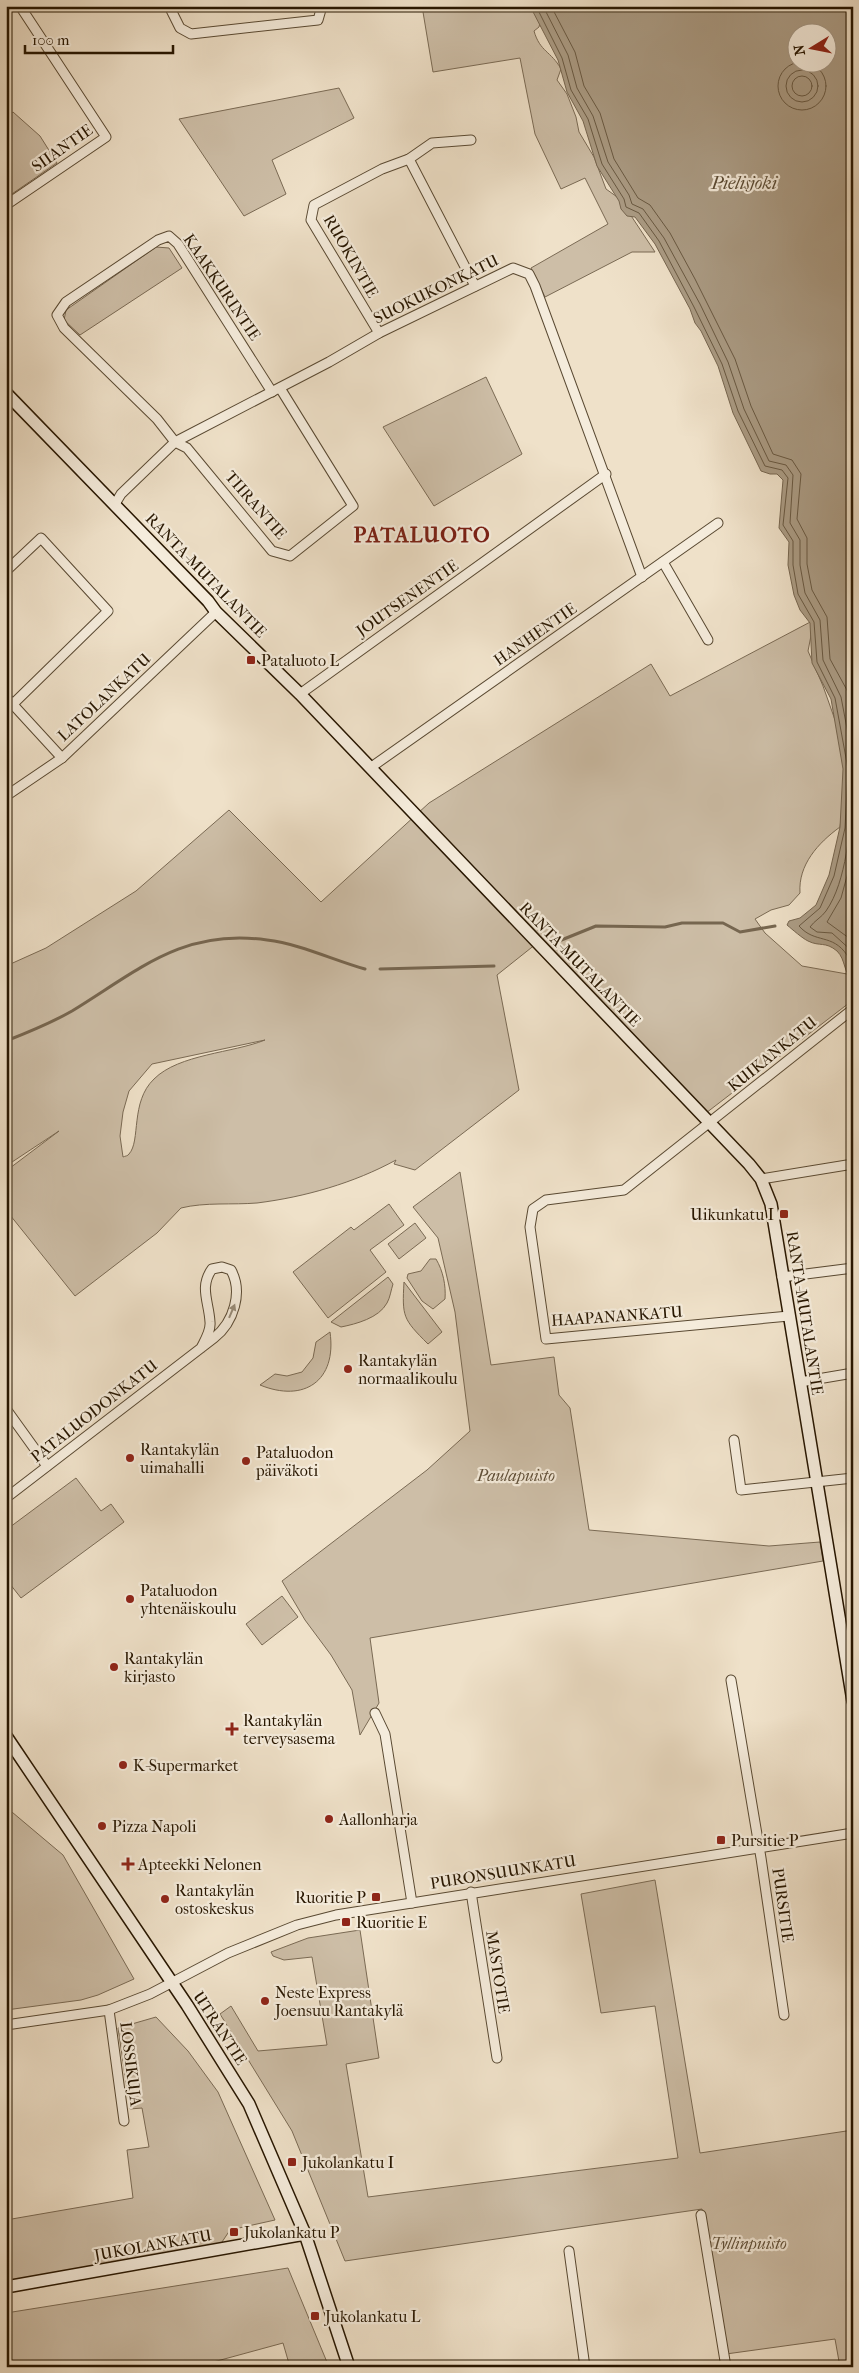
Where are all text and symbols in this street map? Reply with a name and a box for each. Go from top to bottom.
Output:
scale bar [25,22,172,54]
north arrow [786,22,836,72]
text: 100 m [32,31,70,49]
text: N [790,43,809,57]
street label: SIIANTIE [28,120,96,176]
water label: Pielisjoki [710,173,779,194]
street label: RUOKINTIE [320,211,383,301]
street label: KAAKKURINTIE [179,230,265,344]
street label: SUOKUKONKATU [370,250,502,328]
street label: TIIRANTIE [221,467,291,543]
street label: RANTA-MUTALANTIE [142,509,271,641]
district label: PATALUOTO [353,523,491,547]
street label: JOUTSENENTIE [351,556,462,641]
street label: HANHENTIE [490,598,580,669]
street label: LATOLANKATU [53,649,155,745]
place label: Pataluoto L [261,651,340,670]
marker: Pataluoto L [245,654,257,666]
street label: RANTA-MUTALANTIE [516,898,645,1030]
street label: KUIKANKATU [724,1012,821,1096]
place label: Uikunkatu I [690,1205,774,1224]
marker: Uikunkatu I [778,1208,790,1220]
street label: RANTA-MUTALANTIE [783,1230,827,1397]
street label: HAAPANANKATU [550,1302,684,1330]
one-way arrow [228,1303,236,1318]
place label: Rantakylän normaalikoulu [358,1351,458,1388]
street label: PATALUODONKATU [27,1355,162,1466]
marker: Rantakylän normaalikoulu [342,1363,354,1375]
place label: Rantakylän uimahalli [139,1440,220,1477]
place label: Pataluodon päiväkoti [255,1443,334,1480]
marker: Rantakylän uimahalli [124,1452,136,1464]
marker: Pataluodon päiväkoti [240,1455,252,1467]
park label: Paulapuisto [476,1466,555,1485]
place label: Pataluodon yhtenäiskoulu [140,1581,237,1618]
marker: Pataluodon yhtenäiskoulu [124,1593,136,1605]
place label: Rantakylän kirjasto [124,1649,204,1686]
marker: Rantakylän kirjasto [108,1661,120,1673]
place label: Rantakylän terveysasema [243,1711,336,1748]
marker: Rantakylän terveysasema [225,1722,239,1736]
place label: K-Supermarket [133,1756,239,1775]
marker: K-Supermarket [117,1759,129,1771]
place label: Aallonharja [338,1810,418,1829]
marker: Aallonharja [323,1813,335,1825]
place label: Pizza Napoli [112,1817,197,1836]
marker: Pizza Napoli [96,1820,108,1832]
place label: Pursitie P [731,1831,799,1850]
marker: Pursitie P [715,1834,727,1846]
street label: PURONSUUNKATU [429,1851,578,1893]
place label: Apteekki Nelonen [137,1855,262,1874]
marker: Apteekki Nelonen [122,1858,134,1870]
street label: PURSITIE [768,1867,798,1944]
place label: Rantakylän ostoskeskus [175,1881,255,1918]
place label: Ruoritie P [295,1888,366,1907]
marker: Ruoritie P [370,1891,382,1903]
marker: Rantakylän ostoskeskus [159,1893,171,1905]
place label: Ruoritie E [356,1913,427,1932]
marker: Ruoritie E [340,1916,352,1928]
street label: MASTOTIE [482,1929,514,2015]
place label: Neste Express Joensuu Rantakylä [273,1983,404,2020]
street label: UTRANTIE [189,1988,251,2069]
marker: Neste Express Joensuu Rantakylä [259,1995,271,2007]
street label: LOSSIKUJA [116,2021,146,2108]
place label: Jukolankatu I [300,2153,394,2172]
marker: Jukolankatu I [286,2156,298,2168]
place label: Jukolankatu P [242,2223,340,2242]
street label: JUKOLANKATU [91,2225,214,2265]
marker: Jukolankatu P [228,2226,240,2238]
park label: Tyllinpuisto [711,2234,787,2253]
place label: Jukolankatu L [323,2307,421,2326]
marker: Jukolankatu L [309,2310,321,2322]

